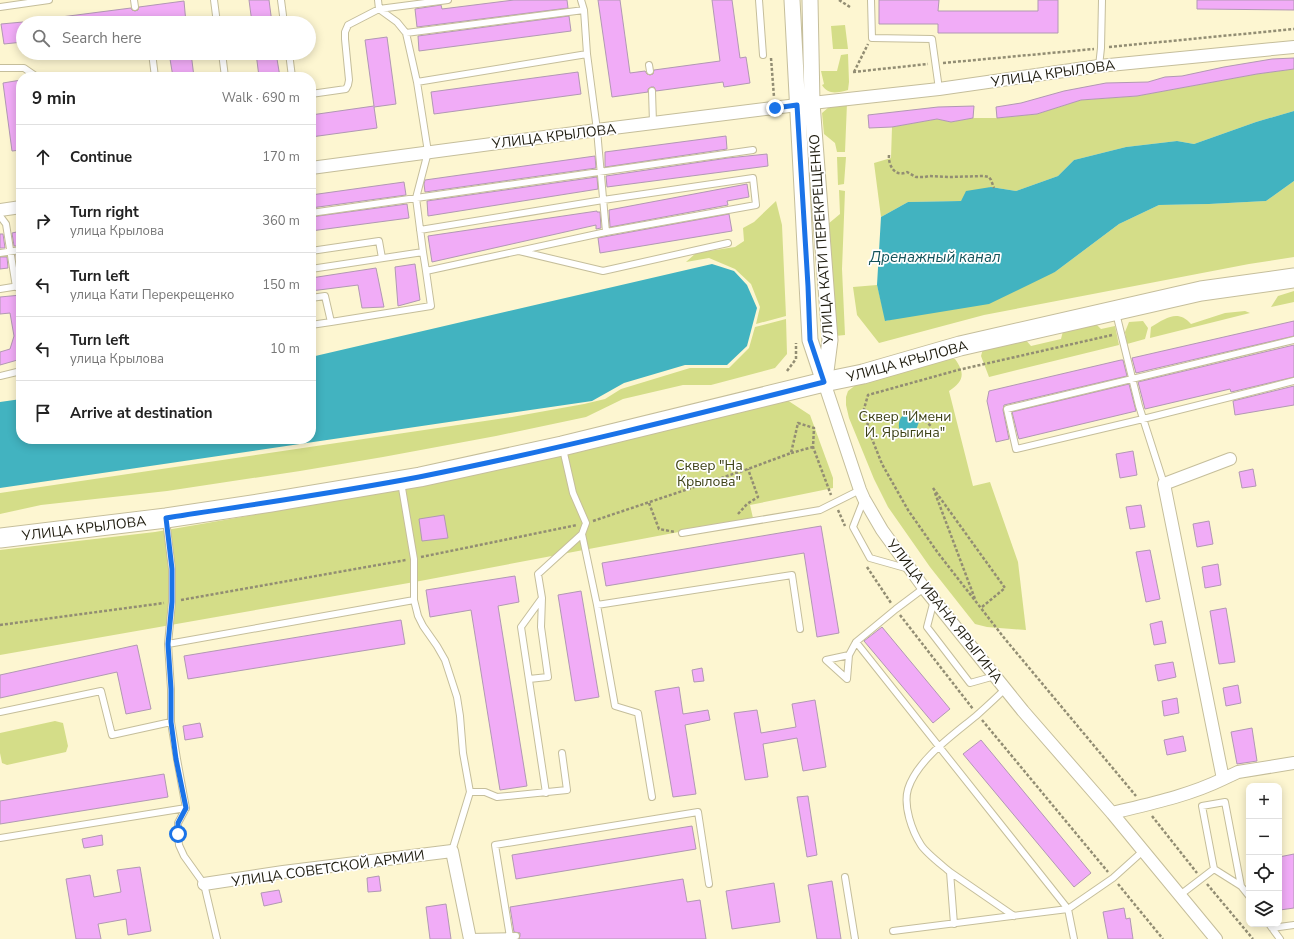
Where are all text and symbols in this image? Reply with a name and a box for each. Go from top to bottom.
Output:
search box [16,16,316,60]
icon: search [30,27,52,49]
text: Search here [62,28,142,48]
street label: УЛИЦА КРЫЛОВА [989,55,1116,92]
text: 9 min [32,87,76,110]
text: Walk · 690 m [222,89,300,107]
route end [766,99,784,117]
street label: УЛИЦА КРЫЛОВА [490,119,617,154]
street label: УЛИЦА КАТИ ПЕРЕКРЕЩЕНКО [805,133,838,345]
icon: ahead [32,146,54,168]
text: Continue [70,147,132,167]
text: 170 m [262,148,300,166]
text: Turn right [70,202,139,222]
icon: right [32,210,54,232]
text: 360 m [262,212,300,230]
text: улица Крылова [70,222,164,240]
water label: Дренажный канал [868,247,1001,267]
text: Turn left [70,266,129,286]
icon: left [32,274,54,296]
text: 150 m [262,276,300,294]
text: улица Кати Перекрещенко [70,286,234,304]
text: Turn left [70,330,129,350]
street label: УЛИЦА КРЫЛОВА [843,336,970,387]
icon: left [32,338,54,360]
text: 10 m [270,340,300,358]
text: улица Крылова [70,350,164,368]
icon: arrive [32,402,54,424]
text: Arrive at destination [70,403,213,423]
park label: Сквер "Имени И. Ярыгина" [859,407,951,442]
park label: Сквер "На Крылова" [675,456,743,491]
street label: УЛИЦА КРЫЛОВА [20,511,147,546]
street label: УЛИЦА ИВАНА ЯРЫГИНА [882,535,1007,687]
map controls [1246,783,1282,927]
button: + [1246,783,1282,819]
button: − [1246,819,1282,855]
route start [169,825,187,843]
street label: УЛИЦА СОВЕТСКОЙ АРМИИ [229,846,426,892]
button: locate [1246,855,1282,891]
button: layers [1246,891,1282,927]

